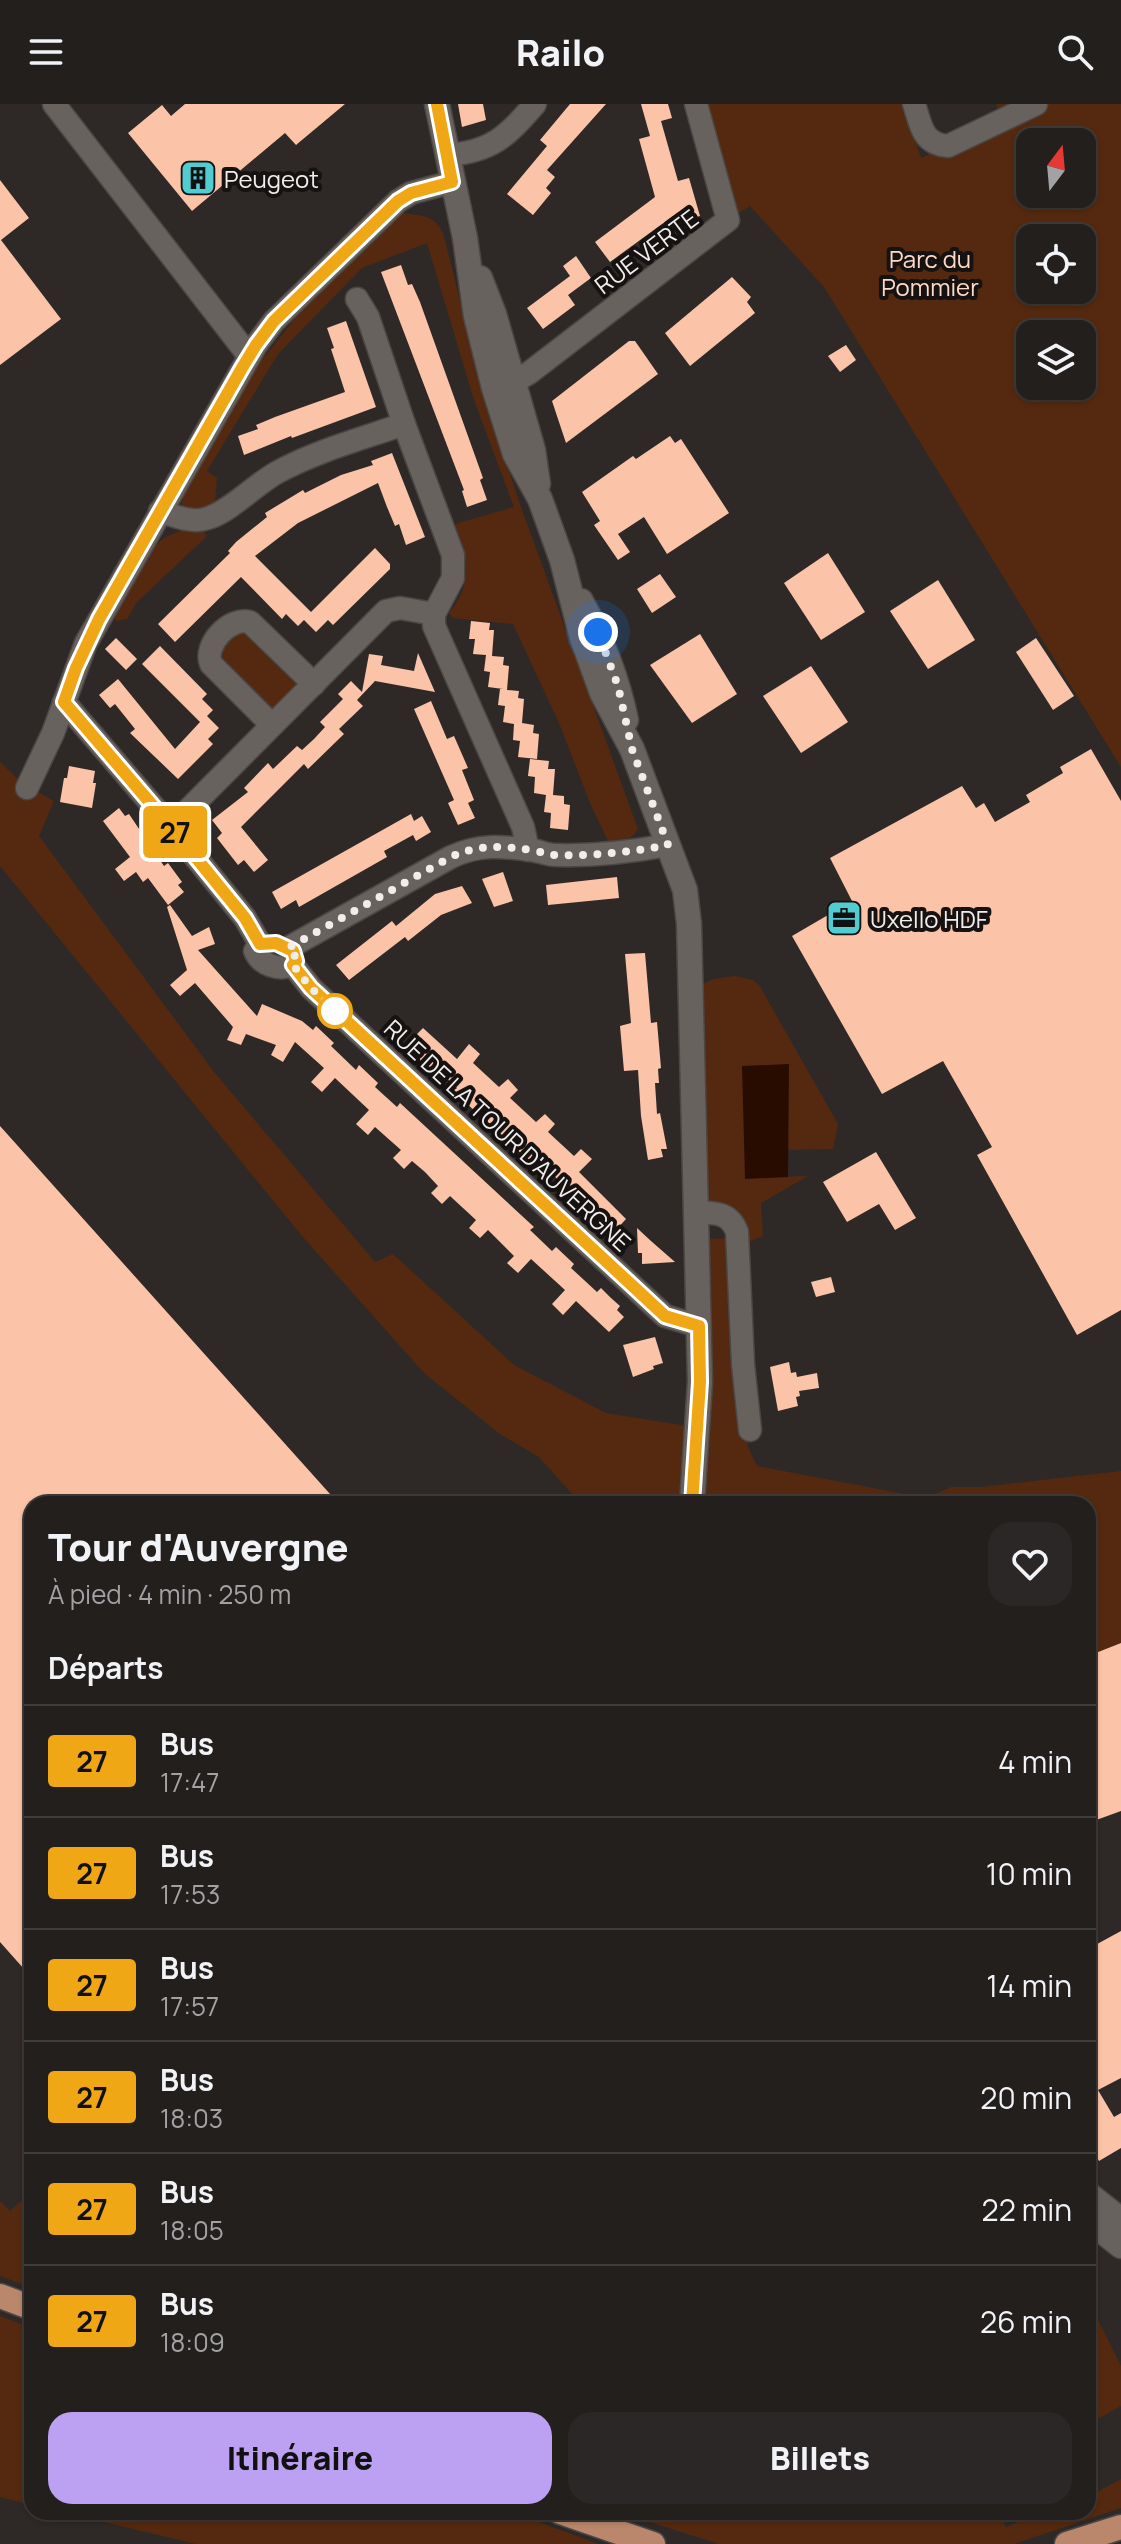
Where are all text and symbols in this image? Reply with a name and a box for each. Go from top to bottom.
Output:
text: Railo [516,28,605,77]
icon: menu [24,30,68,74]
icon: search [1053,30,1097,74]
north arrow [1016,128,1096,208]
map controls [1016,128,1096,400]
building icon: Peugeot [179,159,217,197]
place label: Peugeot [224,162,319,195]
street label: RUE VERTE [587,201,705,301]
button: locate [1016,224,1096,304]
park label: Parc du Pommier [881,242,979,303]
button: layers [1016,320,1096,400]
your location [578,612,618,652]
line badge: 27 [139,806,211,858]
text: 27 [159,813,191,851]
office icon: Uxello HDF [825,899,863,937]
place label: Uxello HDF [870,902,988,935]
unlabelled marker [318,994,352,1028]
street label: RUE DE LA TOUR D'AUVERGNE [378,1012,638,1258]
text: Tour d'Auvergne [48,1520,349,1572]
button: heart [988,1522,1072,1606]
text: À pied · 4 min · 250 m [48,1576,291,1612]
text: Départs [48,1647,164,1688]
text: Bus [160,1723,214,1764]
text: 4 min [998,1741,1072,1782]
text: 27 [76,1742,108,1780]
text: 17:47 [160,1764,219,1800]
text: Bus [160,1835,214,1876]
text: 10 min [986,1853,1072,1894]
text: 27 [76,1854,108,1892]
text: 17:53 [160,1876,220,1912]
text: Bus [160,1947,214,1988]
text: 14 min [986,1965,1072,2006]
text: 27 [76,1966,108,2004]
text: 17:57 [160,1988,219,2024]
text: Bus [160,2059,214,2100]
text: 20 min [980,2077,1072,2118]
text: 27 [76,2078,108,2116]
text: 18:03 [160,2100,223,2136]
text: Bus [160,2171,214,2212]
text: 22 min [982,2189,1072,2230]
text: 27 [76,2190,108,2228]
text: 18:05 [160,2212,224,2248]
text: Bus [160,2283,214,2324]
text: 26 min [980,2301,1072,2342]
text: 27 [76,2302,108,2340]
text: 18:09 [160,2324,225,2360]
button: Itinéraire [48,2412,552,2504]
button: Billets [568,2412,1072,2504]

